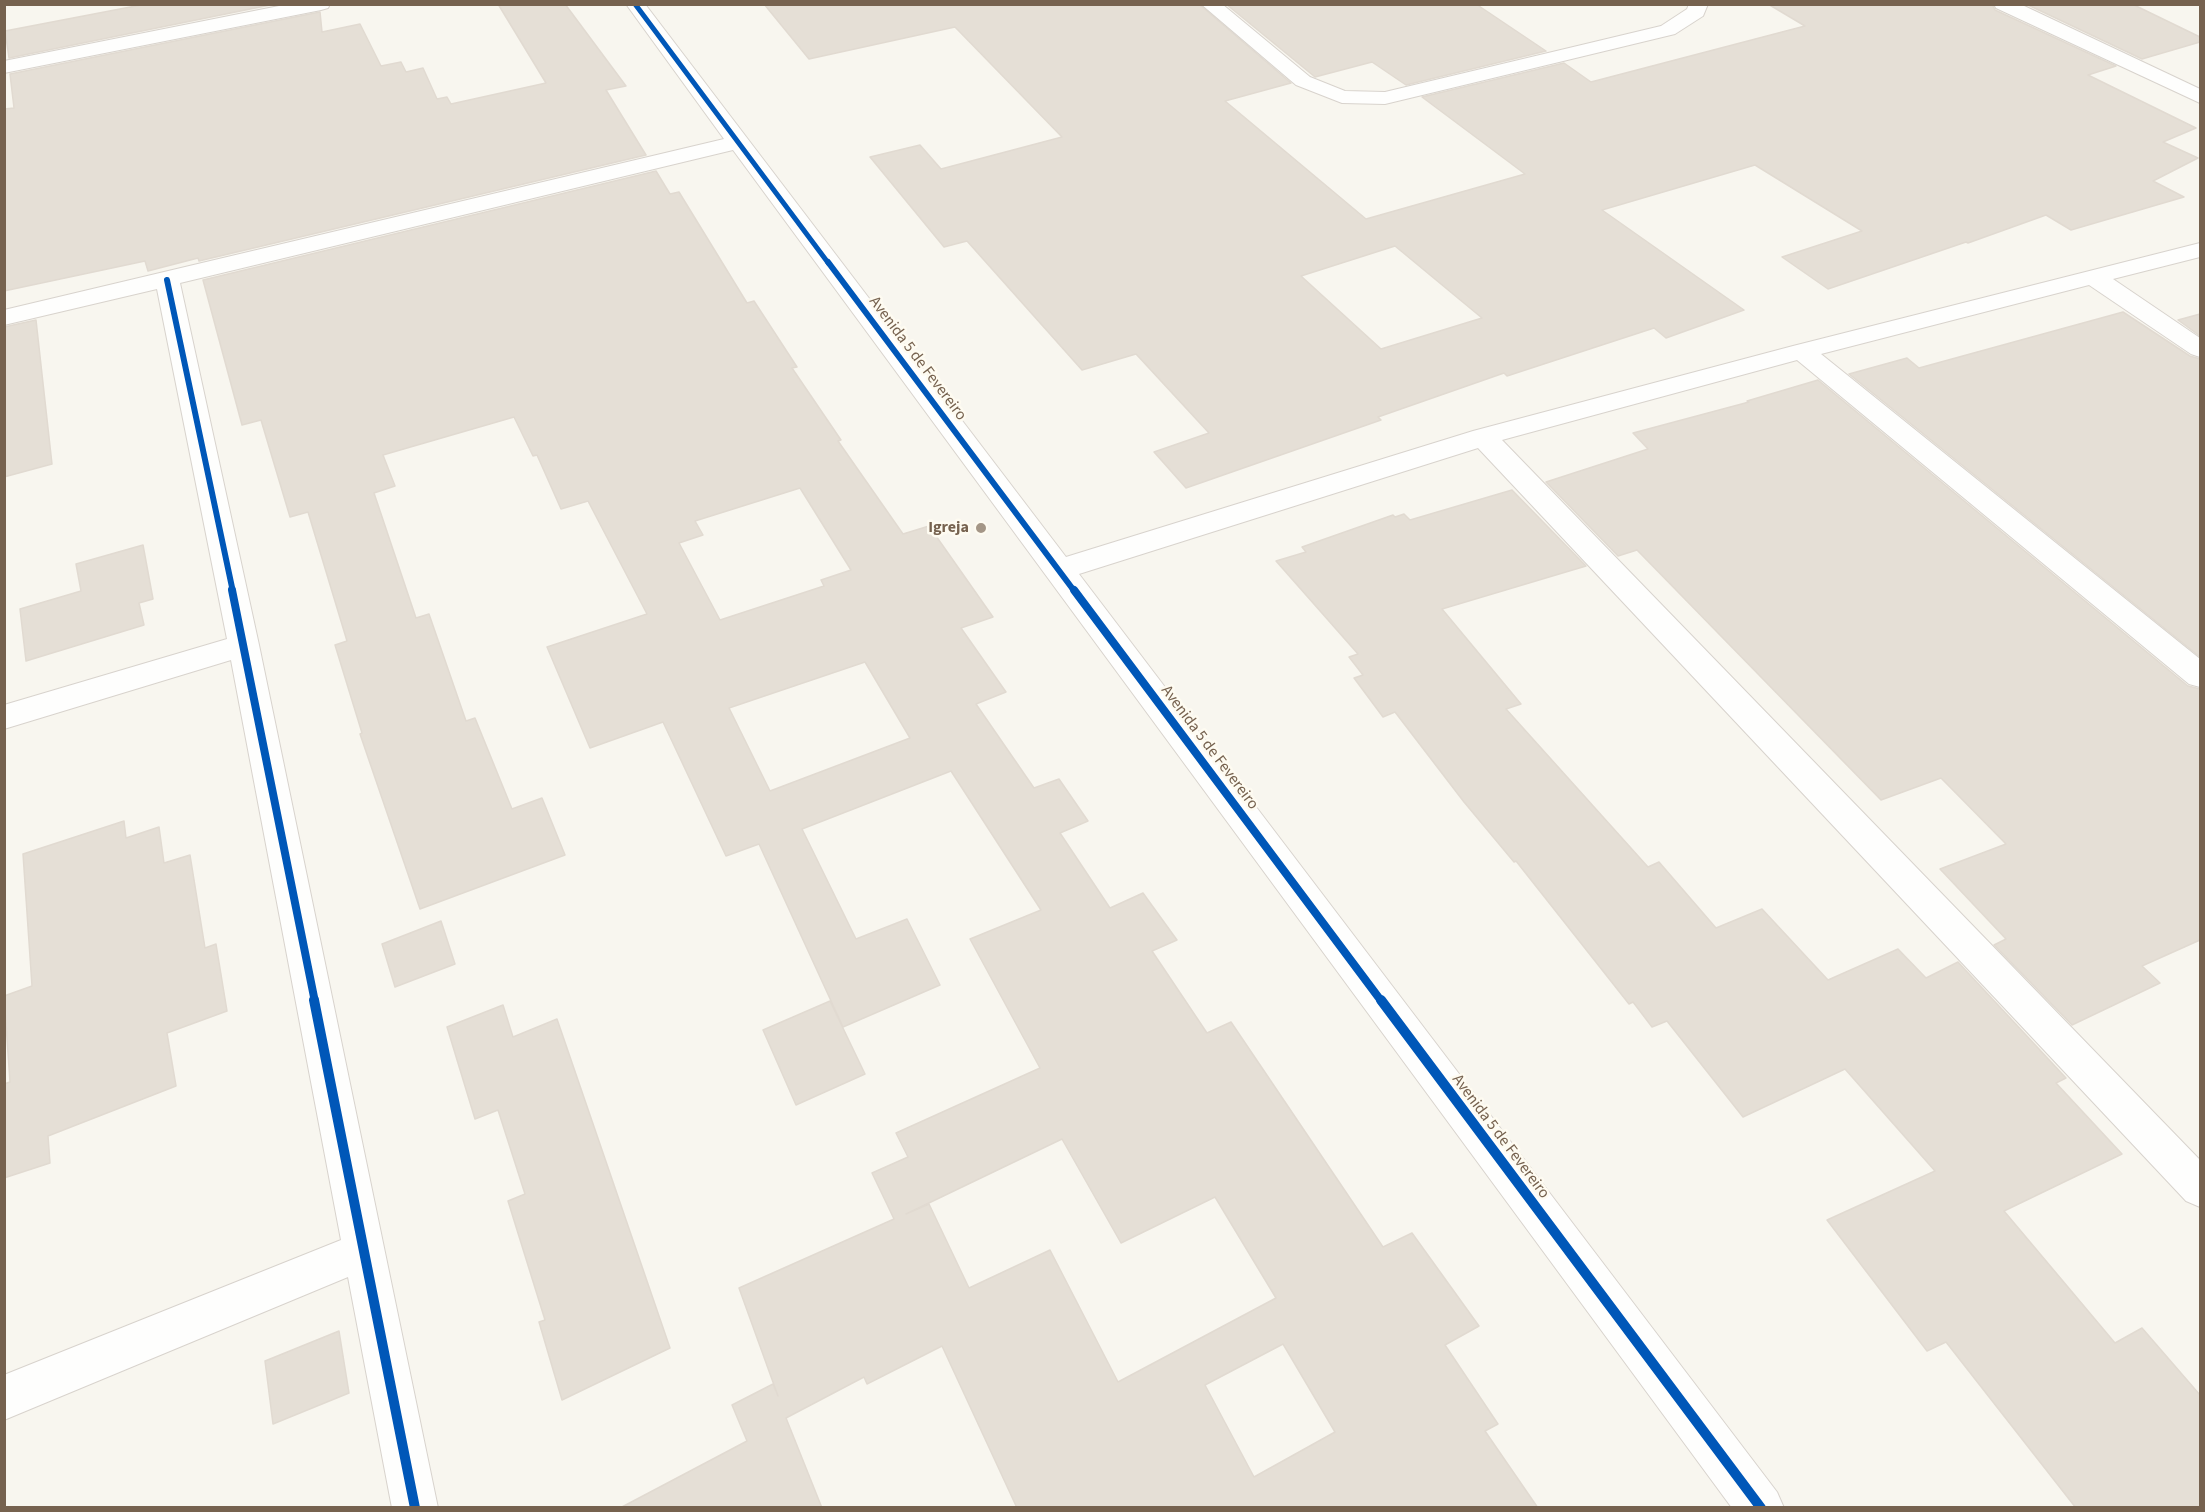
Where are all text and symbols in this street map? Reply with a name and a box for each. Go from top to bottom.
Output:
street label: Avenida 5 de Fevereiro [864,293,970,425]
place label: Igreja [928,518,969,538]
marker: Igreja [974,521,988,535]
street label: Avenida 5 de Fevereiro [1156,682,1262,814]
street label: Avenida 5 de Fevereiro [1447,1071,1553,1203]

